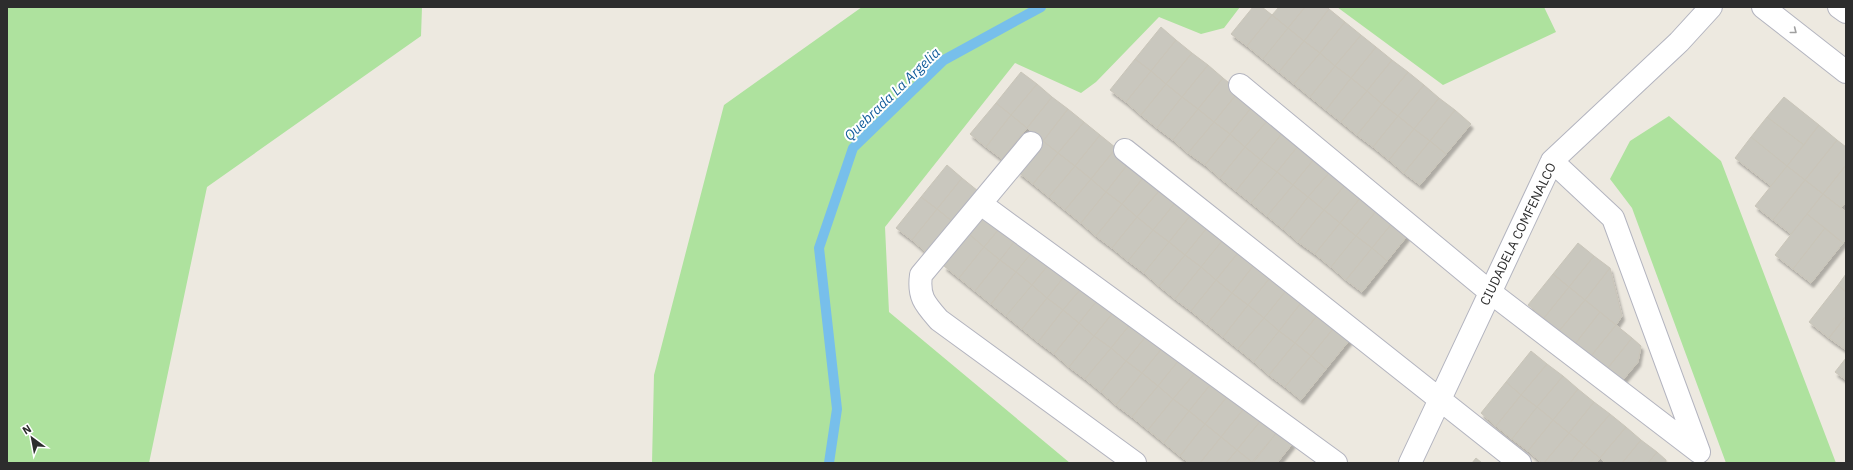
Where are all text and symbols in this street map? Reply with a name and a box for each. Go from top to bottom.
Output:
one-way arrow [1789,26,1796,33]
water label: Quebrada La Argelia [840,44,944,144]
street label: CIUDADELA COMFENALCO [1476,160,1560,308]
north arrow [12,418,52,458]
text: N [20,421,34,438]

